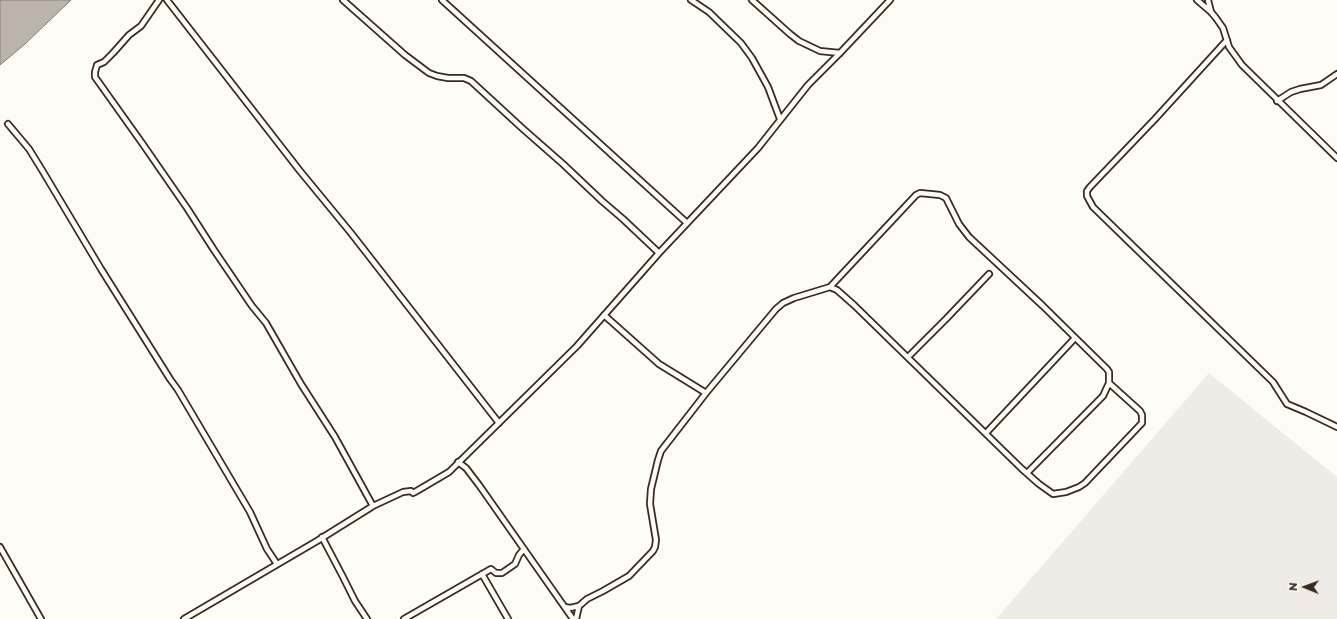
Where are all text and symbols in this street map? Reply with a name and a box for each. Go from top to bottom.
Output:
north arrow [1285,567,1325,607]
text: N [1284,582,1301,591]

